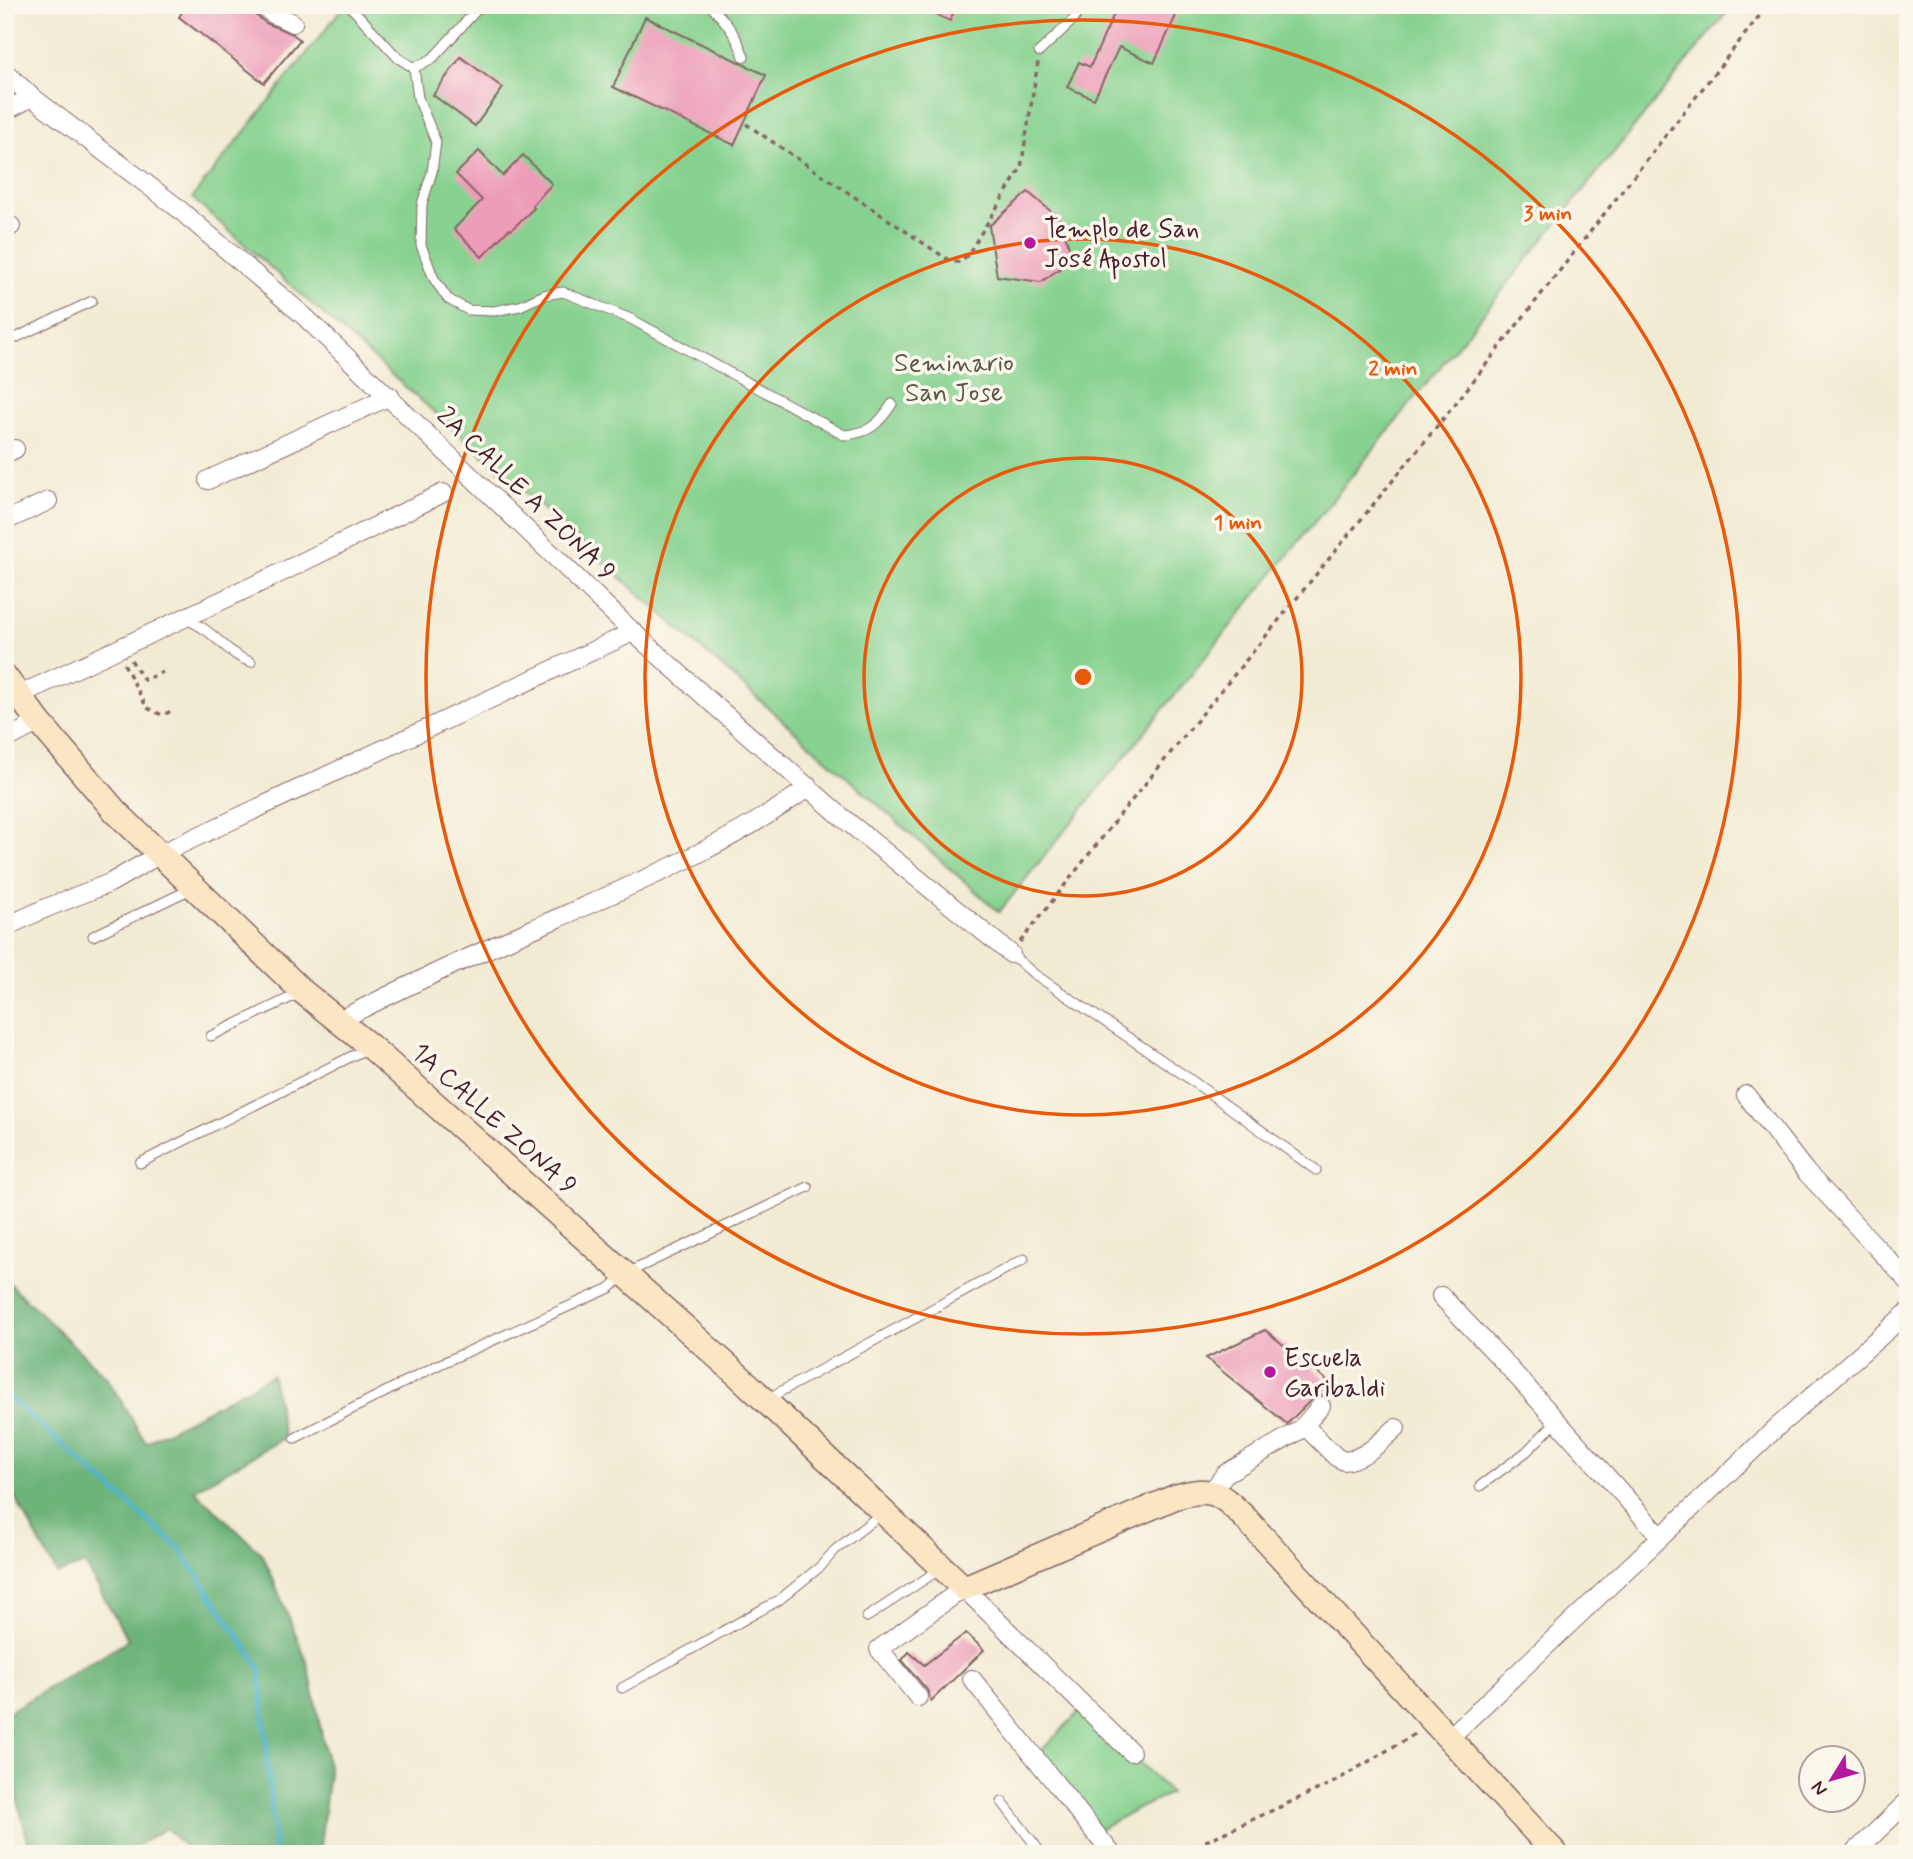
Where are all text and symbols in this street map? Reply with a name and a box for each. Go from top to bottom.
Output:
text: 3 min [1524,200,1572,228]
place label: Templo de San José Apostol [1044,213,1199,280]
marker: Templo de San José Apostol [1022,235,1038,251]
park label: Seminario San Jose [894,347,1014,411]
text: 2 min [1368,355,1418,383]
street label: 2A CALLE A ZONA 9 [428,400,623,589]
text: 1 min [1214,509,1262,537]
centre of rings [1071,665,1095,689]
street label: 1A CALLE ZONA 9 [403,1036,584,1203]
place label: Escuela Garibaldi [1284,1342,1385,1406]
marker: Escuela Garibaldi [1262,1364,1278,1380]
north arrow [1798,1744,1868,1814]
text: N [1806,1776,1833,1801]

